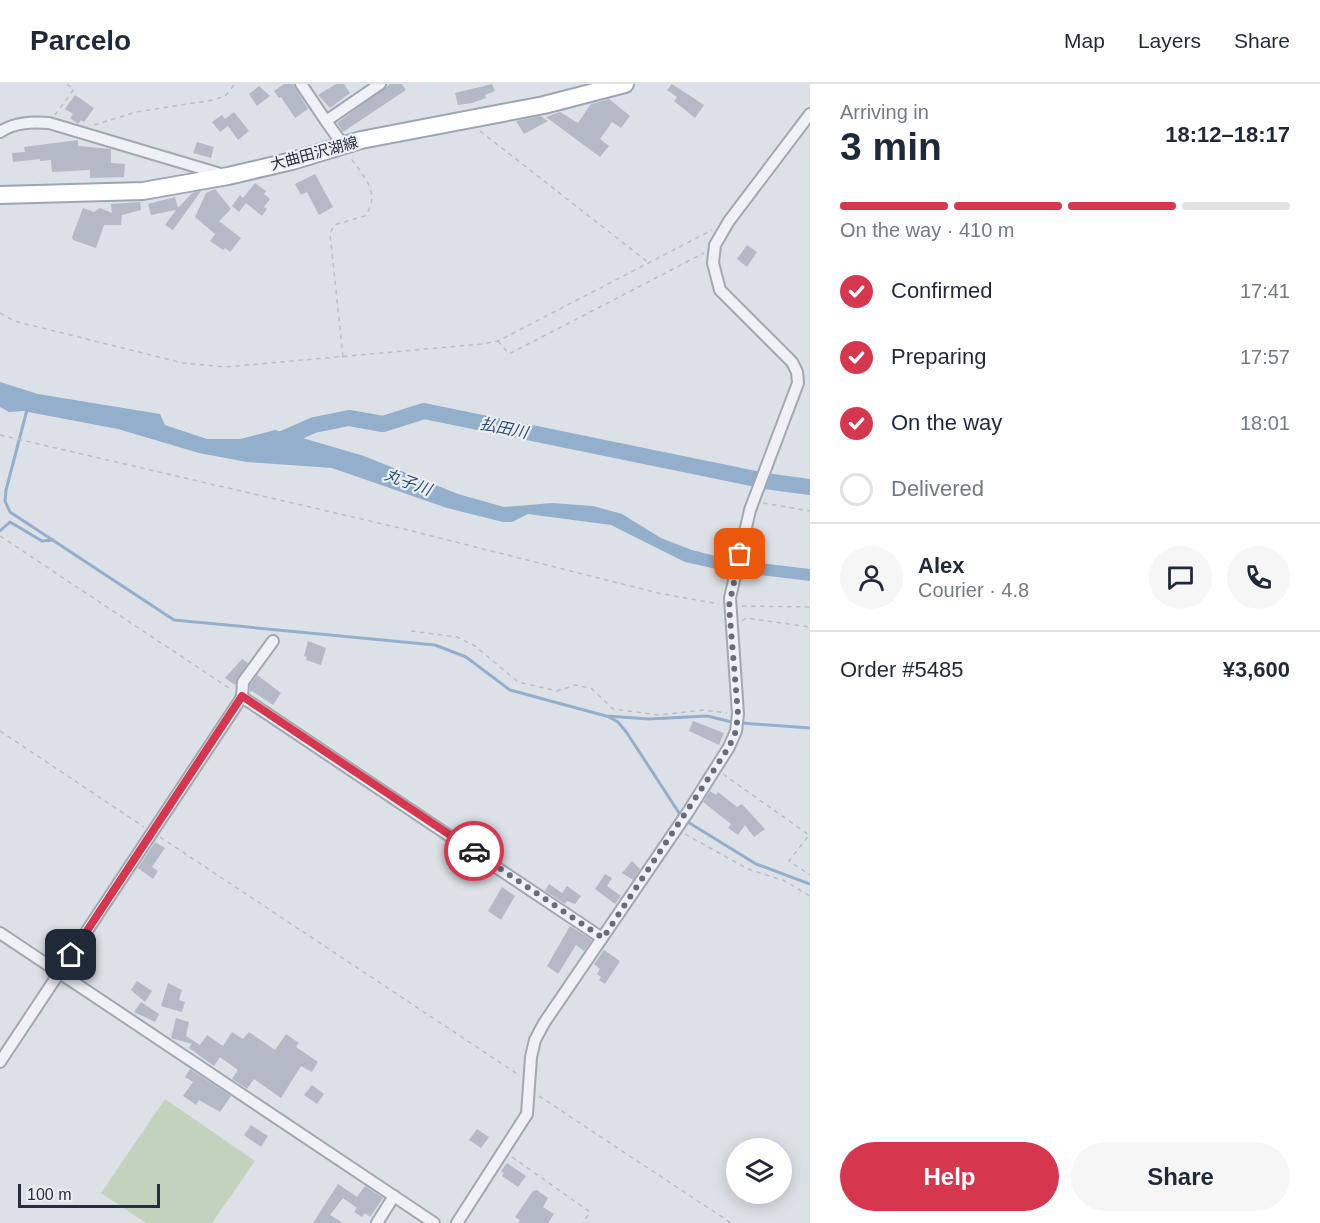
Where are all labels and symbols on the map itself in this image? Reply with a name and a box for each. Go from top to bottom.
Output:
street label: 大曲田沢湖線 [268,133,360,173]
water label: 払田川 [479,415,531,442]
water label: 丸子川 [383,466,435,499]
pin [714,528,765,579]
courier [444,821,504,881]
pin [45,929,96,980]
scale bar [18,1181,160,1208]

